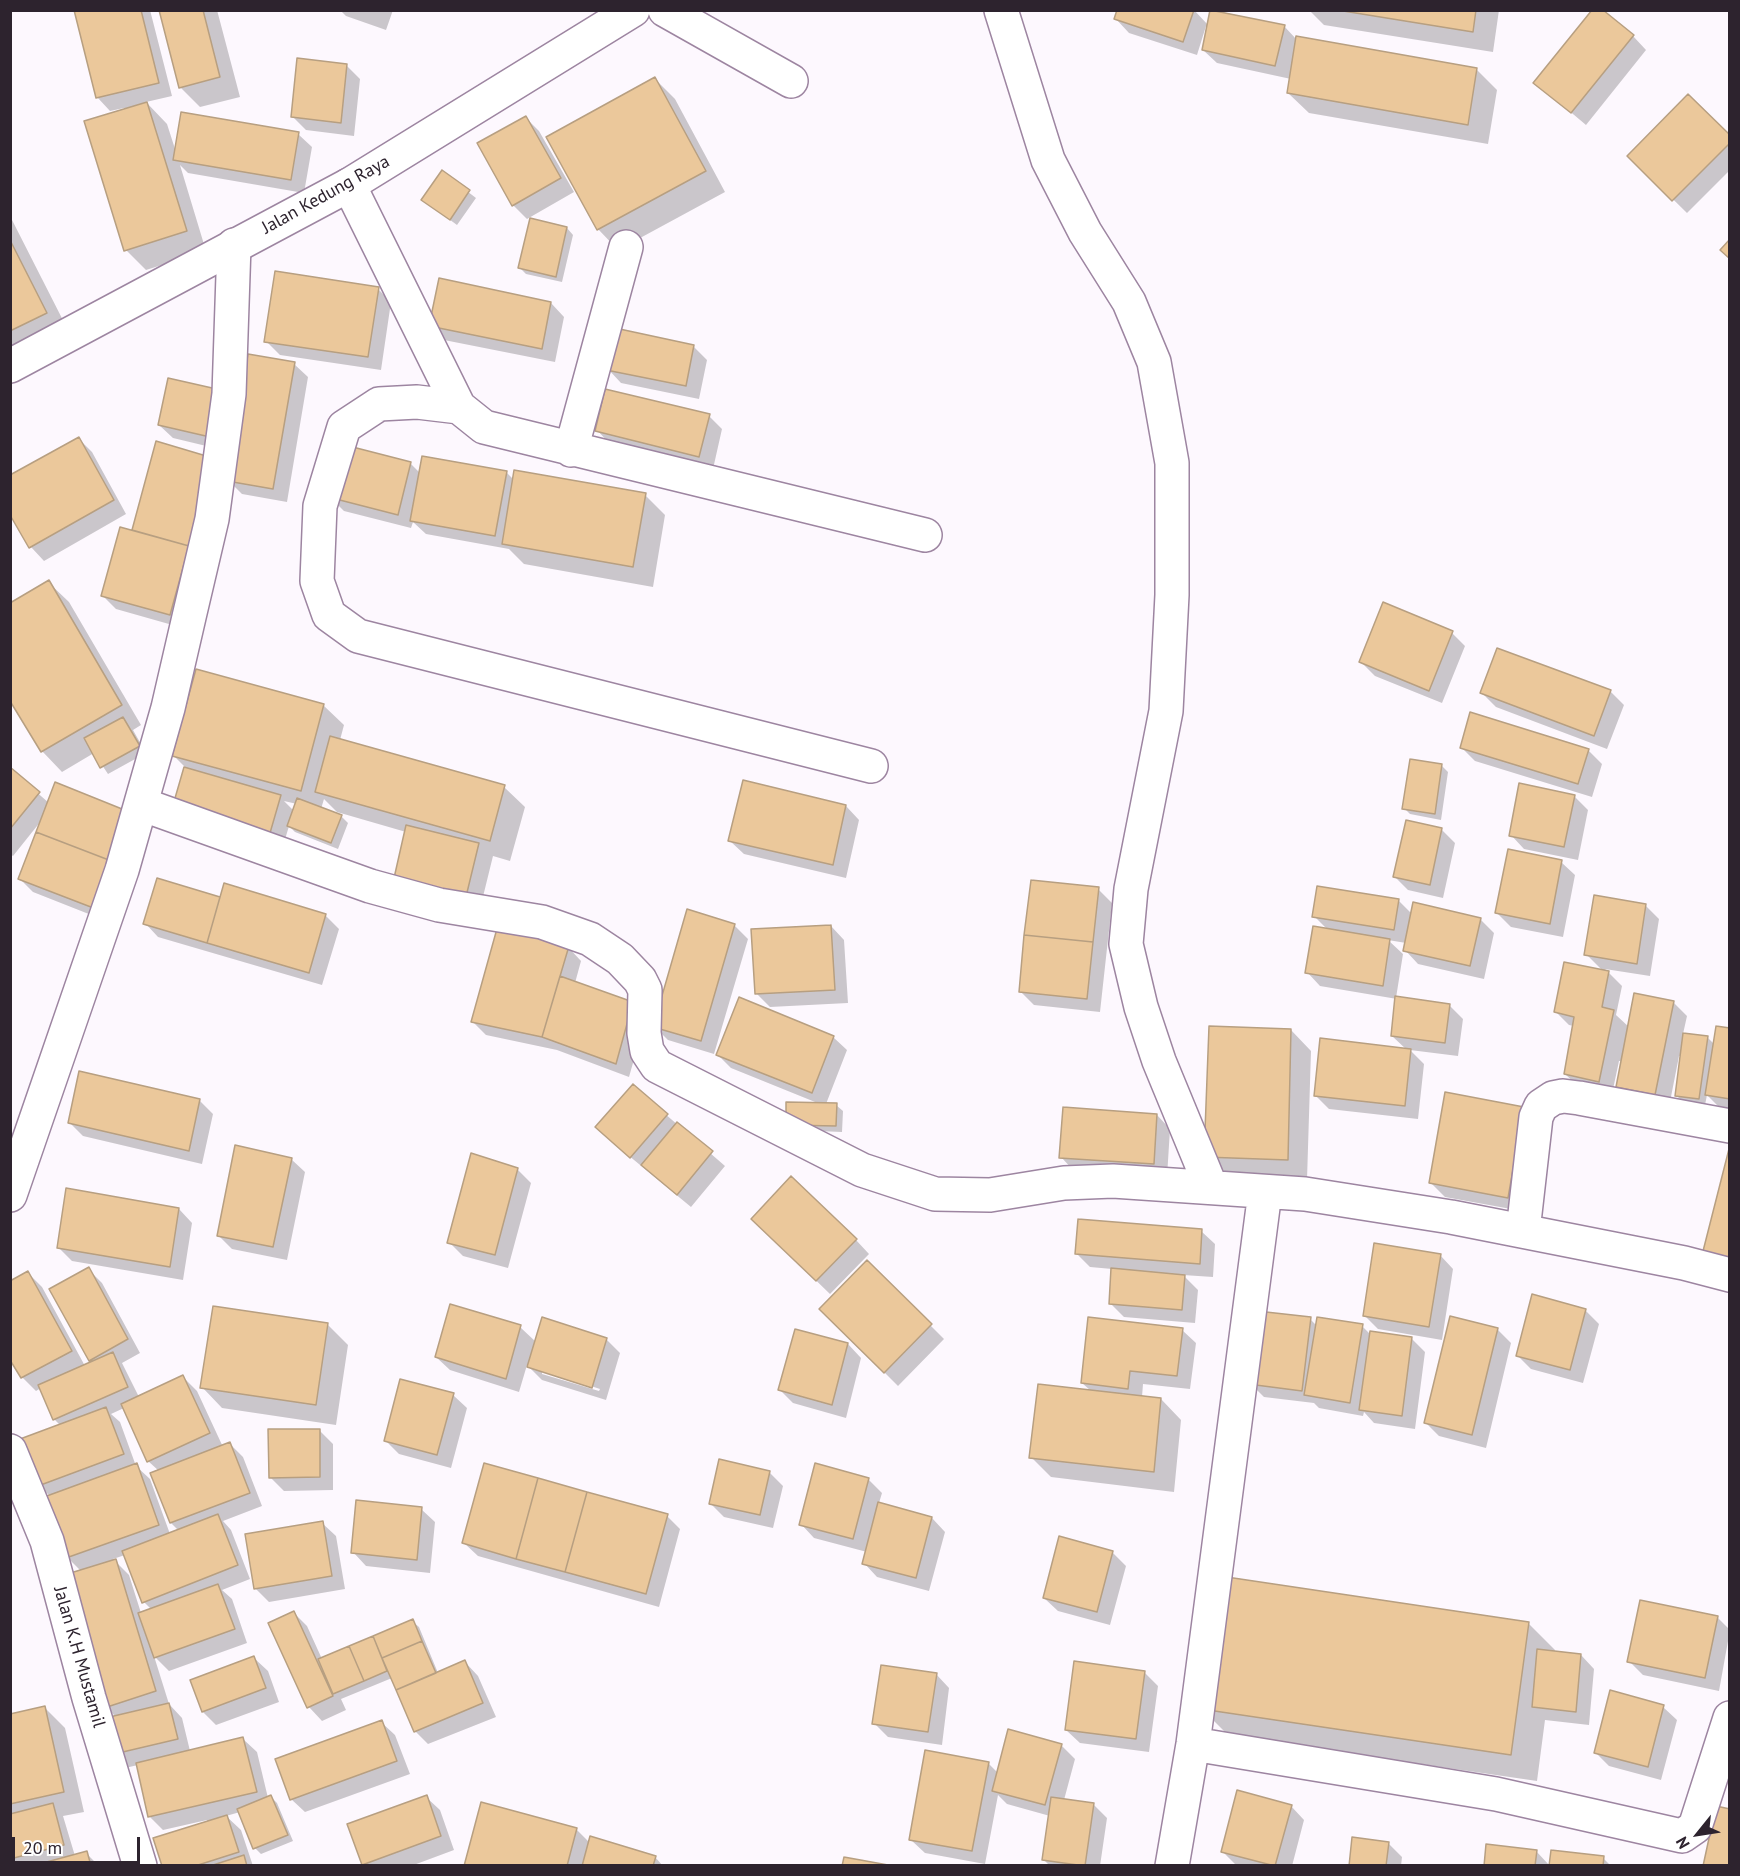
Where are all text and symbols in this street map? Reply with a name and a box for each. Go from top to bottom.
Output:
street label: Jalan Kedung Raya [258,151,394,239]
street label: Jalan K.H Mustamil [48,1584,110,1730]
north arrow [1668,1804,1728,1864]
scale bar [15,1825,142,1863]
text: N [1671,1833,1694,1853]
text: 20 m [23,1836,62,1859]

